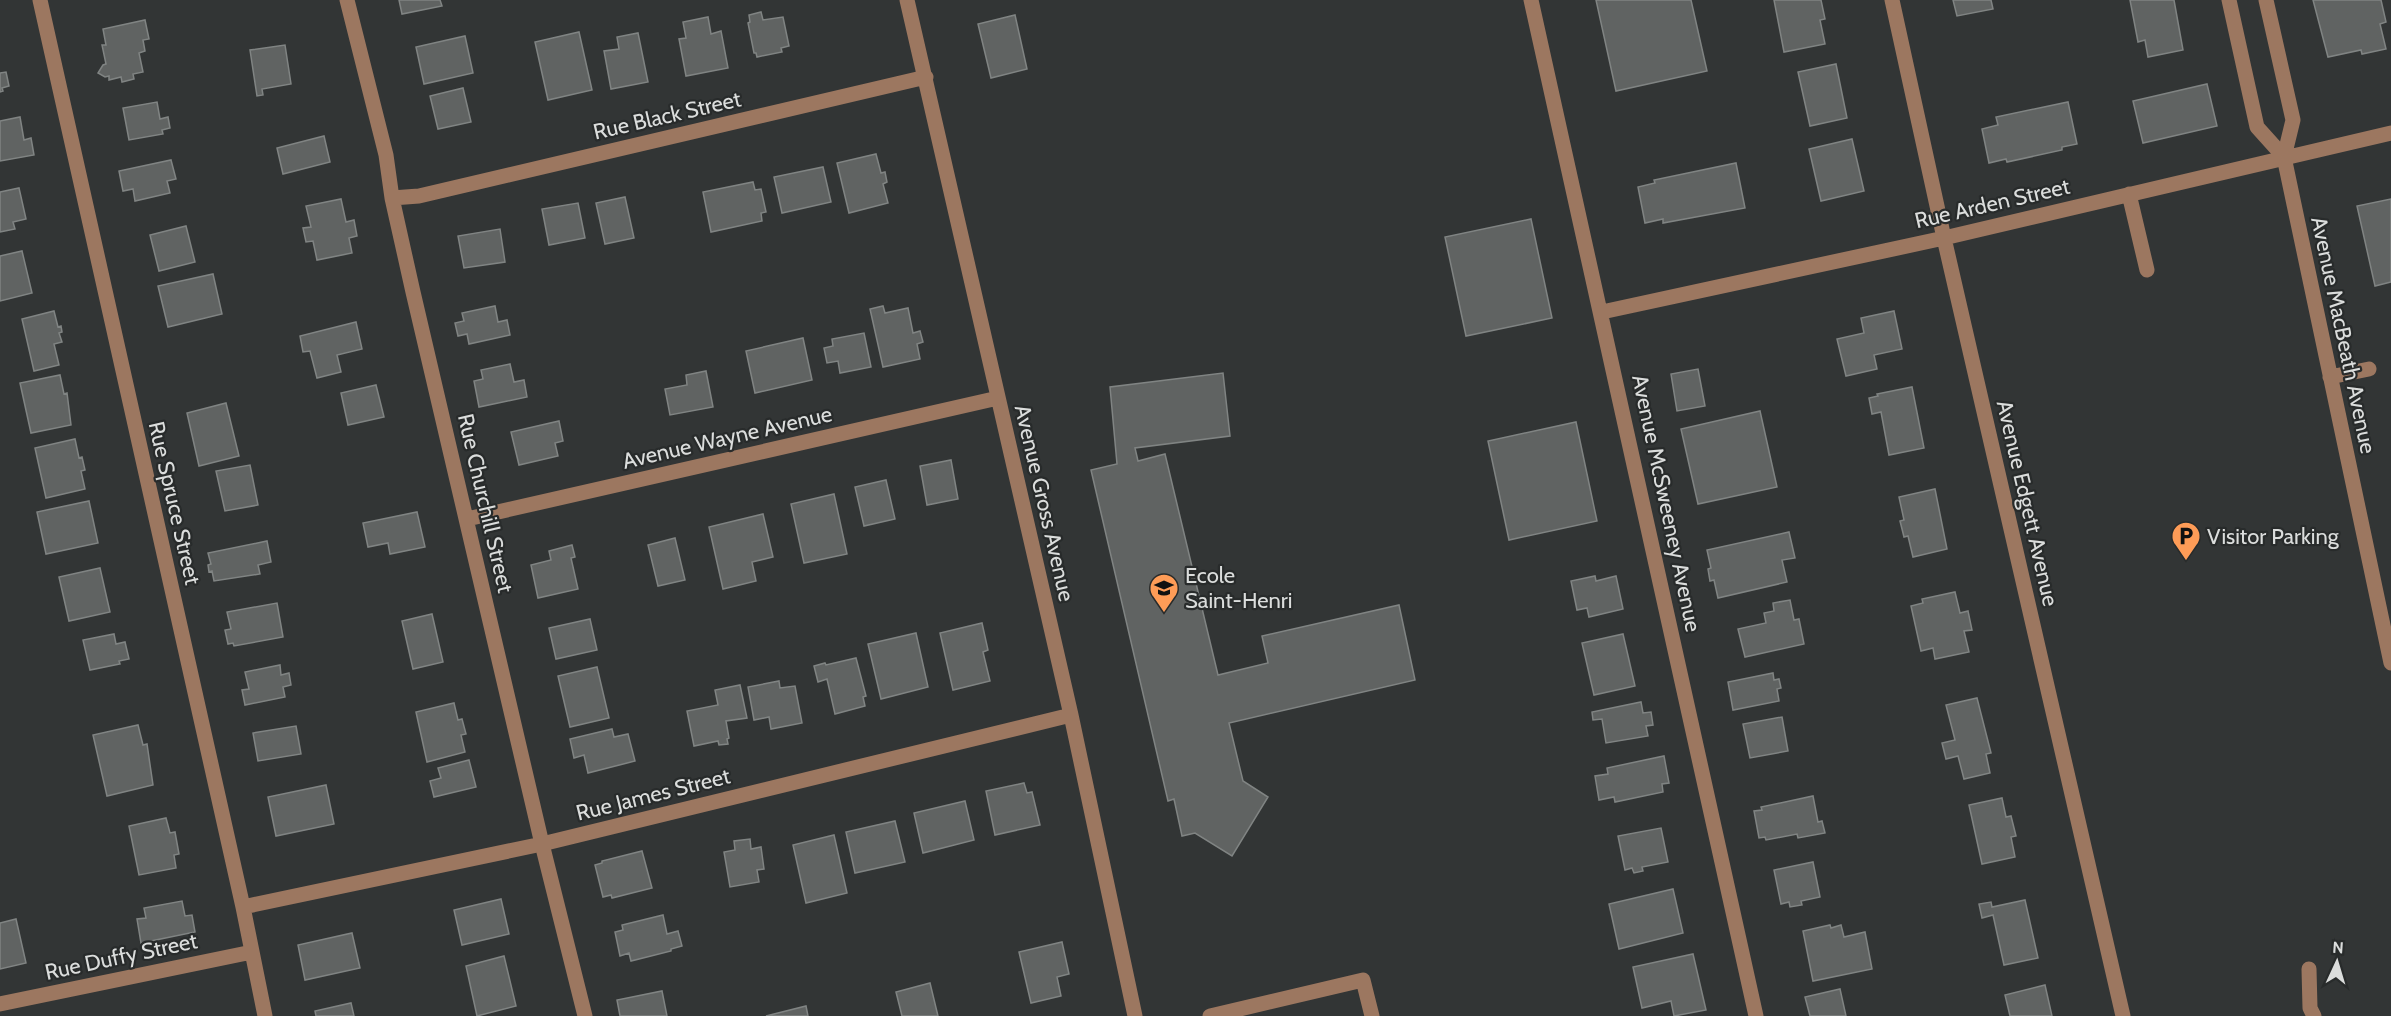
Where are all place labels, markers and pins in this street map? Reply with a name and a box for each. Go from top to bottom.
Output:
parking icon: Visitor Parking [2170,520,2202,562]
place label: Visitor Parking [2207,523,2340,550]
place label: Ecole Saint-Henri [1185,562,1292,614]
school or university icon: Ecole Saint-Henri [1148,572,1180,614]

